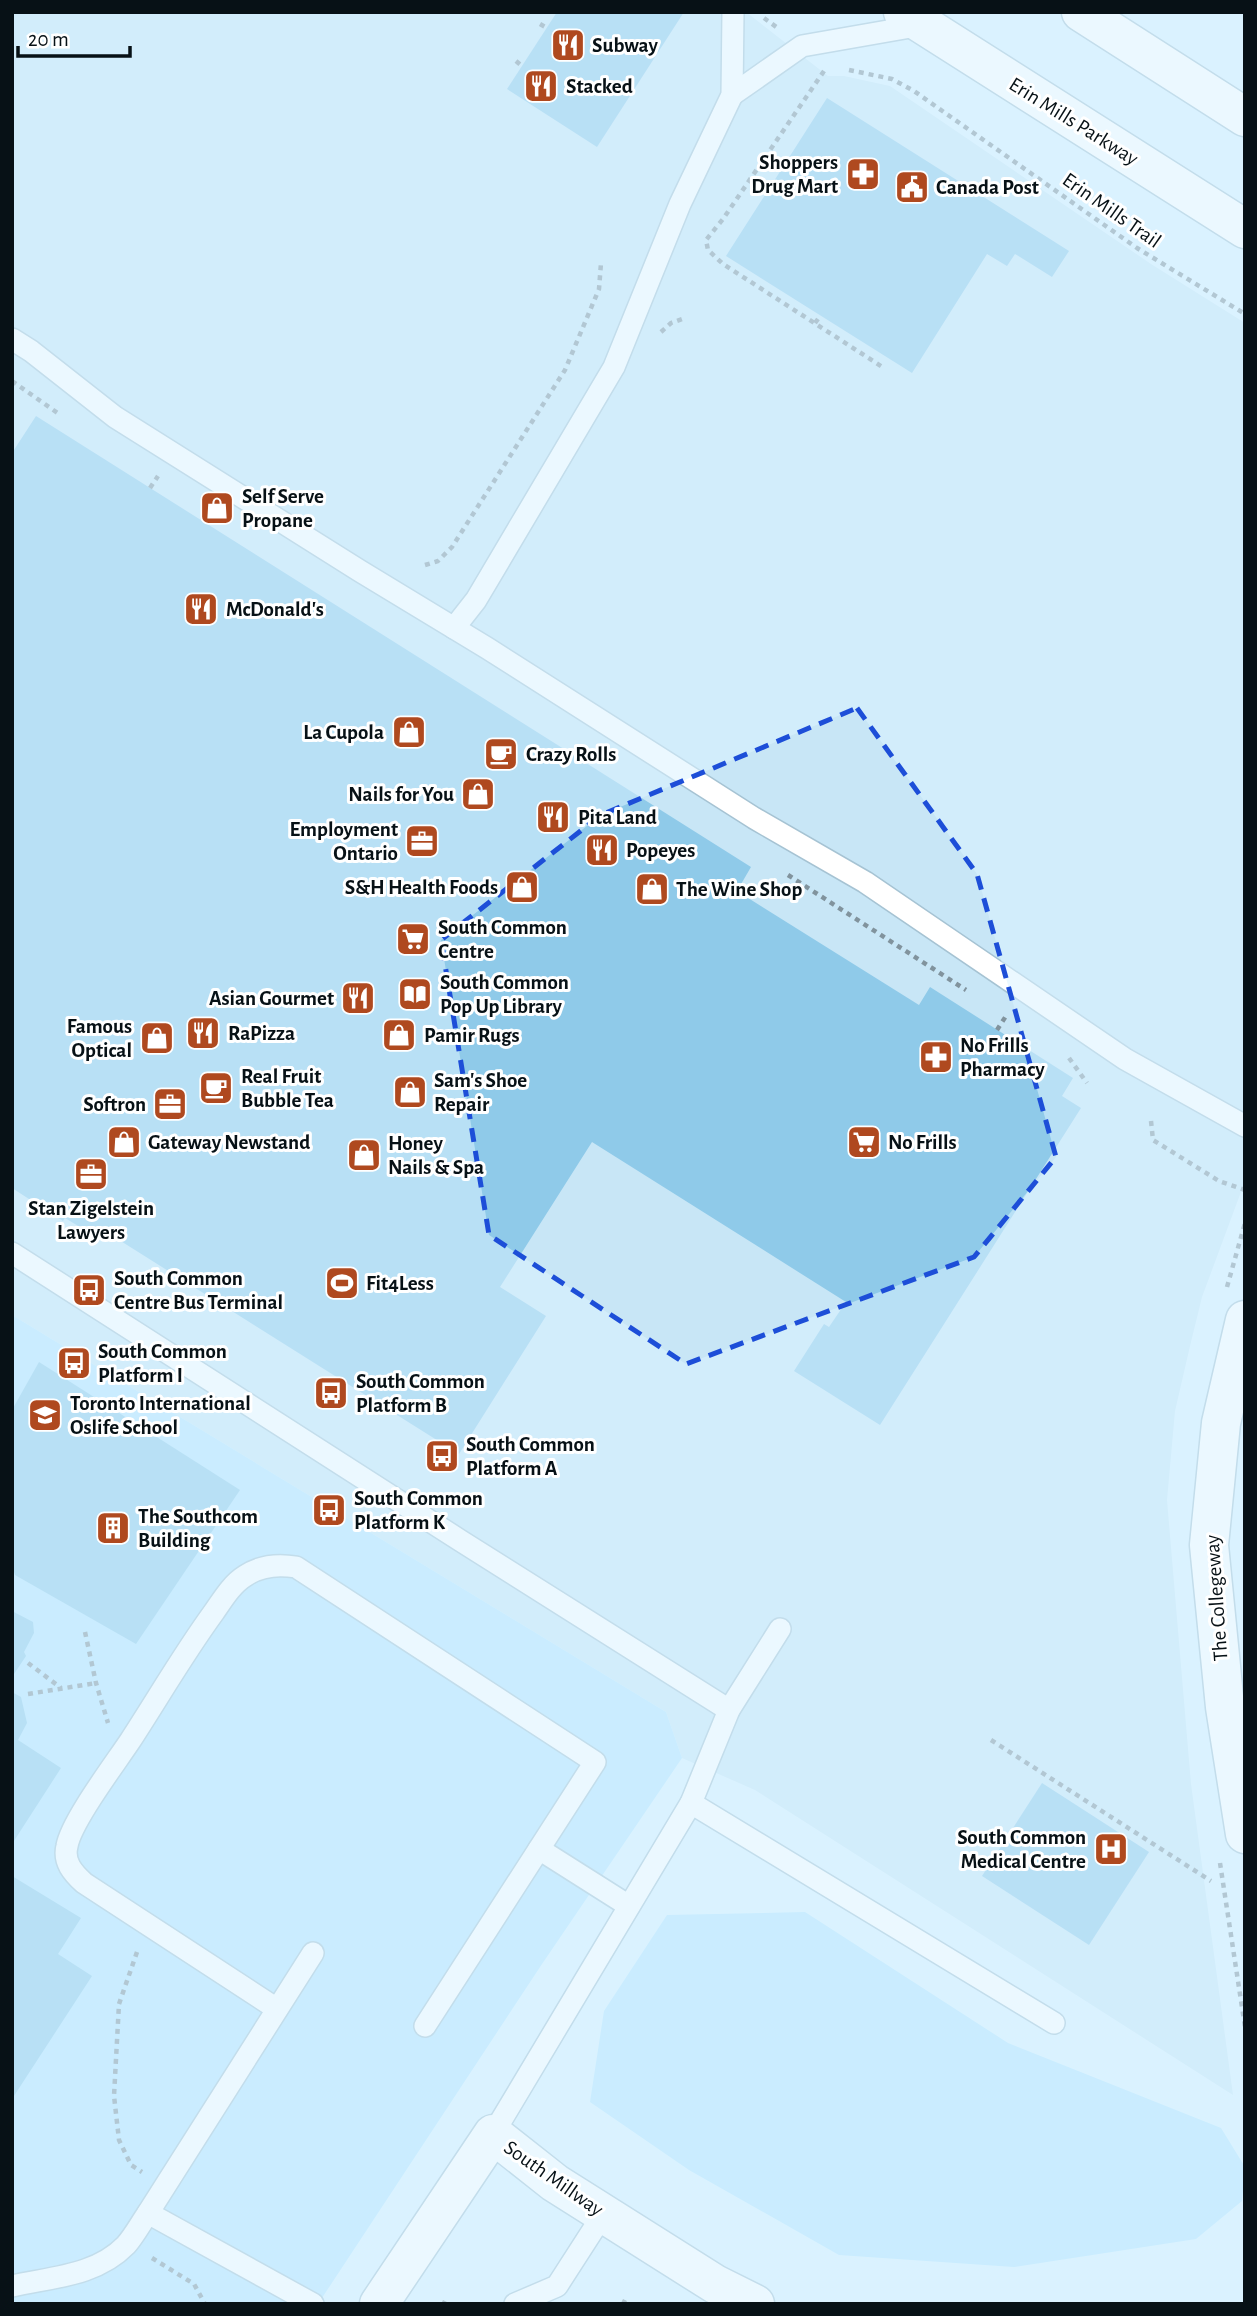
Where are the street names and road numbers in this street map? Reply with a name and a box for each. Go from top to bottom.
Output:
street label: Erin Mills Parkway [1005,73,1142,170]
street label: Erin Mills Trail [1059,169,1165,252]
street label: The Collegeway [1202,1534,1231,1662]
street label: South Millway [500,2137,607,2220]

